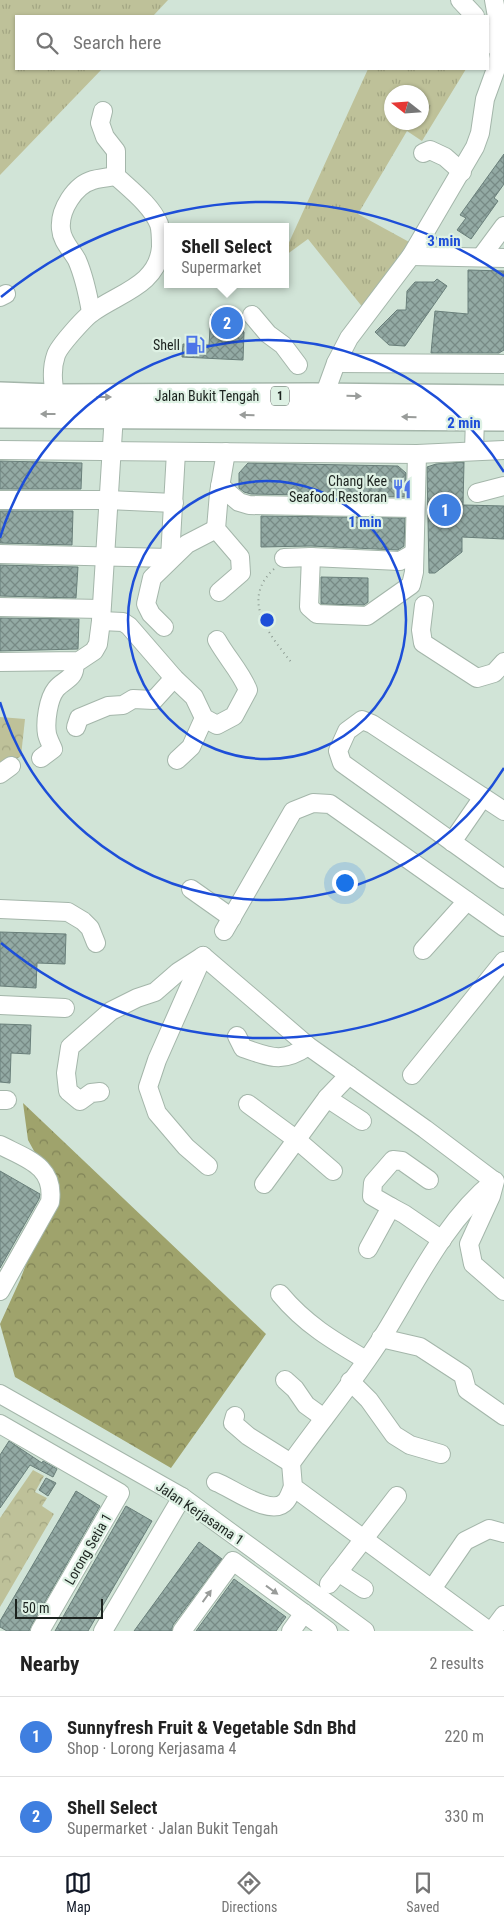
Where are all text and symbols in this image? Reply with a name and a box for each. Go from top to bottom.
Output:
search box [15,15,489,70]
icon: search [33,29,61,57]
text: Search here [73,31,161,54]
north arrow [384,85,429,130]
popup [164,223,289,288]
text: 3 min [427,232,461,250]
text: Shell Select [181,235,272,258]
text: Supermarket [181,258,261,277]
pin: 2 [211,304,243,342]
fuel station icon: Shell [184,334,206,356]
place label: Shell [153,337,180,353]
road number: 1 [271,386,289,406]
street label: Jalan Bukit Tengah [155,388,259,404]
one-way arrow [346,392,362,400]
one-way arrow [96,393,112,401]
one-way arrow [39,410,55,418]
one-way arrow [238,411,254,419]
one-way arrow [401,413,417,421]
text: 2 min [447,414,481,432]
place label: Chang Kee Seafood Restoran [289,473,387,505]
restaurant icon: Chang Kee Seafood Restoran [391,478,413,500]
pin: 1 [429,491,461,529]
text: 1 min [348,513,382,531]
centre of rings [258,611,276,629]
your location [332,870,358,896]
street label: Jalan Kerjasama 1 [153,1478,247,1548]
street label: Lorong Setia 1 [61,1510,115,1588]
one-way arrow [265,1585,279,1595]
one-way arrow [202,1589,212,1603]
scale bar [15,1596,102,1619]
text: 50 m [22,1600,50,1616]
text: Nearby [20,1652,79,1676]
text: 2 results [429,1654,484,1673]
text: Sunnyfresh Fruit & Vegetable Sdn Bhd [67,1716,356,1739]
text: 1 [32,1727,40,1746]
text: 220 m [445,1727,484,1746]
text: Shop · Lorong Kerjasama 4 [67,1739,236,1758]
text: Shell Select [67,1796,157,1819]
text: 2 [32,1807,40,1826]
text: 330 m [445,1807,484,1826]
text: Supermarket · Jalan Bukit Tengah [67,1819,278,1838]
tab: Map [64,1869,92,1915]
tab: Directions [221,1869,277,1915]
tab: Saved [406,1869,440,1915]

